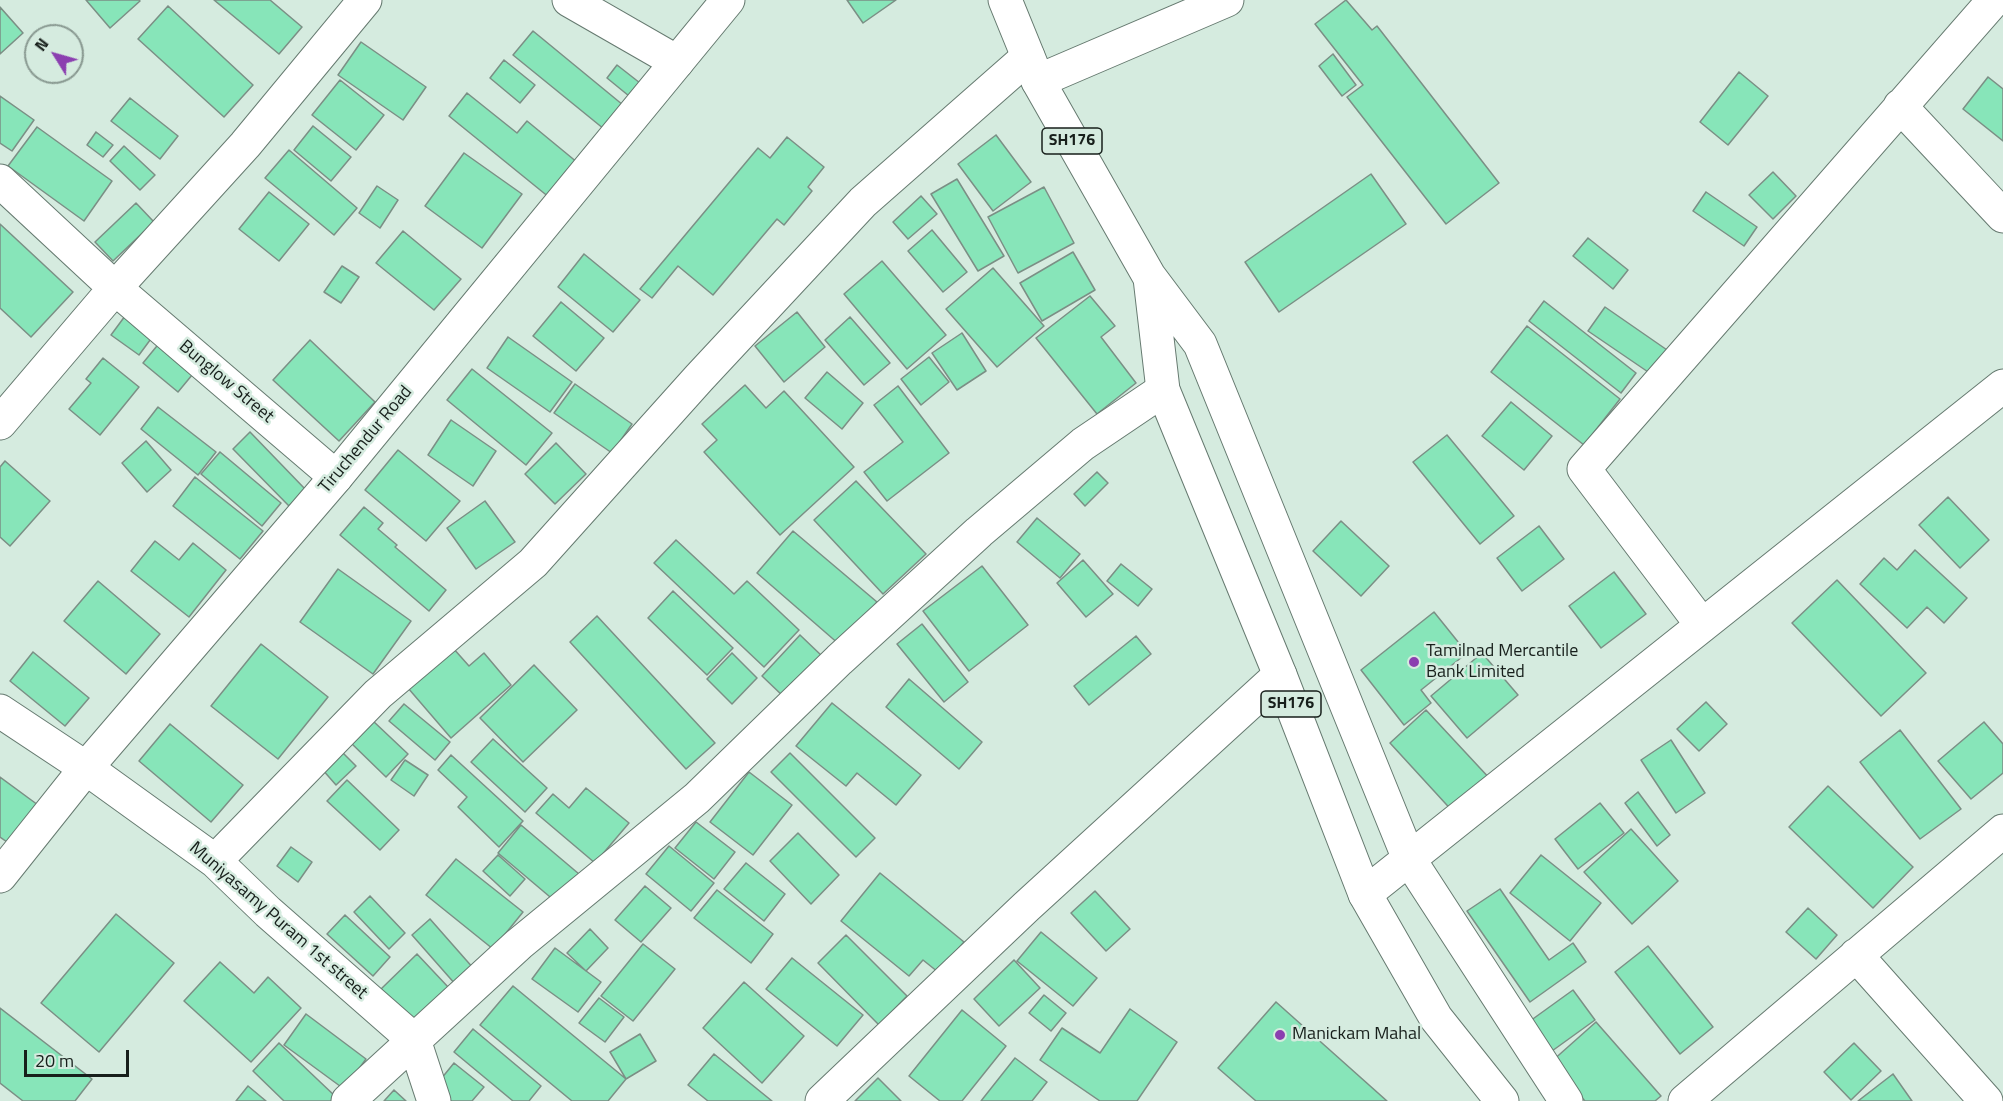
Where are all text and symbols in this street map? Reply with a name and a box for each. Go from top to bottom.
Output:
north arrow [24,24,84,84]
text: N [28,33,54,56]
road number: SH176 [1042,128,1102,154]
street label: Bunglow Street [174,336,278,428]
street label: Tiruchendur Road [315,382,417,498]
place label: Tamilnad Mercantile Bank Limited [1426,641,1578,684]
marker: Tamilnad Mercantile Bank Limited [1407,655,1421,669]
road number: SH176 [1261,691,1321,717]
street label: Muniyasamy Puram 1st street [184,838,372,1004]
place label: Manickam Mahal [1292,1024,1421,1046]
marker: Manickam Mahal [1273,1028,1287,1042]
scale bar [27,1038,132,1076]
text: 20 m [35,1047,74,1074]

